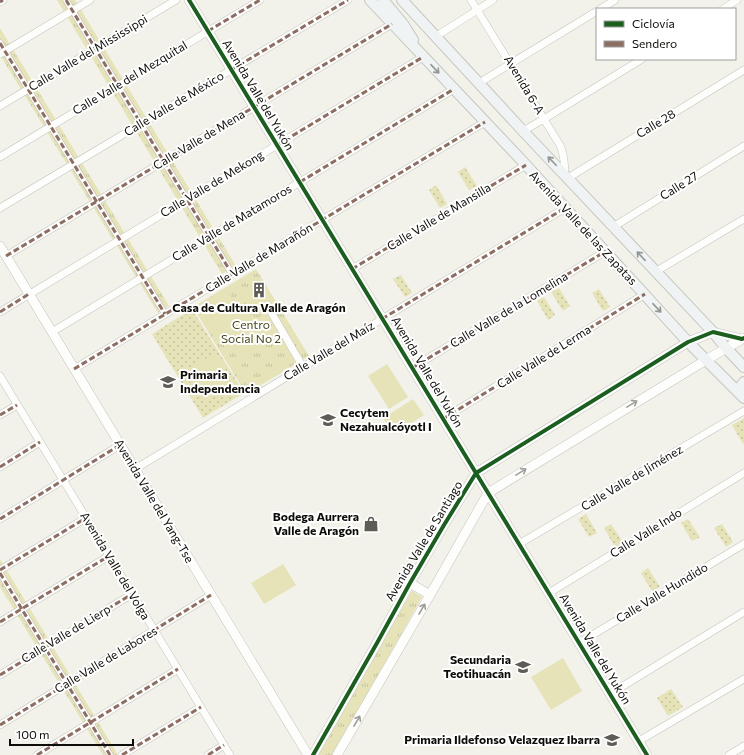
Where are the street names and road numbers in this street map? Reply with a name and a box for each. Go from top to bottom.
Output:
street label: Calle Valle del Mississippi [25,11,149,93]
street label: Calle Valle del Mezquital [70,37,189,117]
street label: Avenida Valle del Yukón [220,37,298,152]
street label: Avenida 6-A [502,53,548,116]
street label: Calle Valle de México [121,68,226,138]
street label: Calle Valle de Mena [150,106,247,172]
street label: Calle 28 [633,106,678,140]
street label: Calle Valle de Mekong [157,147,266,220]
street label: Avenida Valle de las Zapatas [527,167,640,287]
street label: Calle 27 [657,168,700,202]
street label: Calle Valle de Mansilla [384,180,493,253]
street label: Calle Valle de Matamoros [169,181,294,263]
street label: Calle Valle de Marañón [202,219,315,295]
street label: Calle Valle de la Lomelina [447,268,570,350]
street label: Avenida Valle del Yukón [389,314,467,429]
street label: Calle Valle del Maíz [281,318,376,383]
street label: Calle Valle de Lerma [494,322,593,391]
street label: Avenida Valle del Yang-Tse [112,436,197,565]
street label: Calle Valle de Jiménez [578,441,685,514]
street label: Avenida Valle de Santiago [382,478,465,603]
street label: Calle Valle Indo [607,504,684,560]
street label: Avenida Valle del Volga [78,509,154,622]
street label: Calle Valle Hundido [613,559,710,625]
street label: Avenida Valle del Yukón [557,591,635,706]
street label: Calle Valle de Lierp [18,601,113,665]
street label: Calle Valle de Labores [52,623,159,695]

